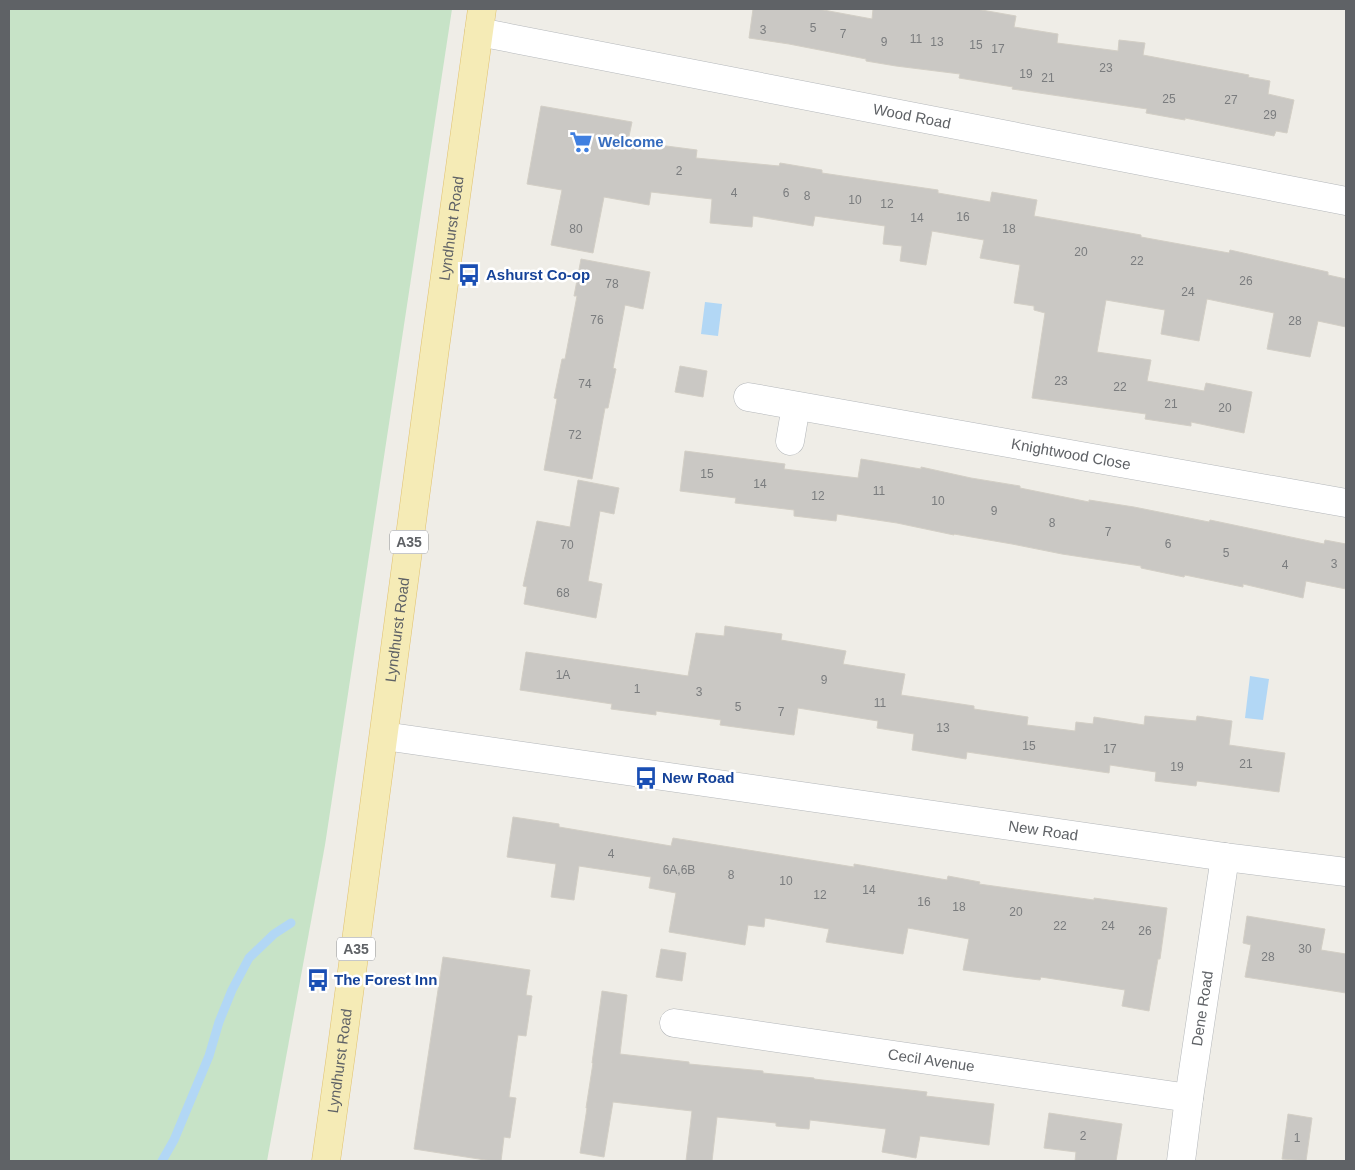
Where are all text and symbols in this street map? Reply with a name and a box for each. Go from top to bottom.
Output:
house number: 5 [810,21,817,35]
house number: 3 [760,23,767,37]
house number: 7 [840,27,847,41]
house number: 11 [910,32,923,46]
house number: 9 [881,35,888,49]
house number: 13 [930,35,944,49]
house number: 15 [969,38,983,52]
house number: 17 [991,42,1005,56]
house number: 23 [1099,61,1113,75]
house number: 19 [1019,67,1033,81]
house number: 21 [1041,71,1055,85]
house number: 25 [1162,92,1176,106]
house number: 27 [1224,93,1238,107]
street label: Wood Road [872,100,952,132]
house number: 29 [1263,108,1277,122]
supermarket icon: Welcome [568,129,594,155]
place label: Welcome [598,133,664,150]
house number: 2 [676,164,683,178]
street label: Lyndhurst Road [435,175,467,282]
house number: 4 [731,186,738,200]
house number: 6 [783,186,790,200]
house number: 8 [804,189,811,203]
house number: 10 [848,193,862,207]
house number: 12 [880,197,894,211]
house number: 16 [956,210,970,224]
house number: 14 [910,211,924,225]
house number: 80 [569,222,583,236]
house number: 18 [1002,222,1016,236]
house number: 20 [1074,245,1088,259]
house number: 22 [1130,254,1144,268]
bus stop icon: Ashurst Co-op [456,262,482,288]
place label: Ashurst Co-op [486,266,590,283]
house number: 26 [1239,274,1253,288]
house number: 78 [605,277,619,291]
house number: 24 [1181,285,1195,299]
house number: 76 [590,313,604,327]
house number: 28 [1288,314,1302,328]
house number: 23 [1054,374,1068,388]
house number: 74 [578,377,592,391]
house number: 22 [1113,380,1127,394]
house number: 21 [1164,397,1178,411]
house number: 20 [1218,401,1232,415]
house number: 72 [568,428,582,442]
street label: Knightwood Close [1010,435,1132,473]
house number: 15 [700,467,714,481]
house number: 14 [753,477,767,491]
house number: 11 [873,484,886,498]
house number: 12 [811,489,825,503]
house number: 10 [931,494,945,508]
house number: 9 [991,504,998,518]
house number: 8 [1049,516,1056,530]
house number: 7 [1105,525,1112,539]
road number: A35 [390,530,428,554]
house number: 6 [1165,537,1172,551]
house number: 70 [560,538,574,552]
house number: 5 [1223,546,1230,560]
house number: 3 [1331,557,1338,571]
house number: 4 [1282,558,1289,572]
street label: Lyndhurst Road [382,576,412,683]
house number: 68 [556,586,570,600]
house number: 1A [556,668,570,682]
house number: 9 [821,673,828,687]
house number: 1 [634,682,641,696]
house number: 3 [696,685,703,699]
house number: 11 [874,696,887,710]
house number: 5 [735,700,742,714]
house number: 7 [778,705,785,719]
house number: 13 [936,721,950,735]
house number: 15 [1022,739,1036,753]
house number: 17 [1103,742,1117,756]
house number: 21 [1239,757,1253,771]
house number: 19 [1170,760,1184,774]
bus stop icon: New Road [633,765,659,791]
place label: New Road [662,769,735,786]
street label: New Road [1007,817,1079,844]
house number: 4 [608,847,615,861]
house number: 6A,6B [663,863,695,877]
house number: 8 [728,868,735,882]
house number: 10 [779,874,793,888]
house number: 14 [862,883,876,897]
house number: 12 [813,888,827,902]
house number: 16 [917,895,931,909]
house number: 18 [952,900,966,914]
house number: 20 [1009,905,1023,919]
house number: 22 [1053,919,1067,933]
house number: 24 [1101,919,1115,933]
house number: 26 [1138,924,1152,938]
road number: A35 [337,938,375,961]
house number: 30 [1298,942,1312,956]
house number: 28 [1261,950,1275,964]
bus stop icon: The Forest Inn [305,967,331,993]
street label: Dene Road [1188,970,1216,1047]
place label: The Forest Inn [334,971,437,988]
street label: Lyndhurst Road [324,1008,355,1114]
street label: Cecil Avenue [887,1045,976,1075]
house number: 2 [1080,1129,1087,1143]
house number: 1 [1294,1131,1301,1145]

